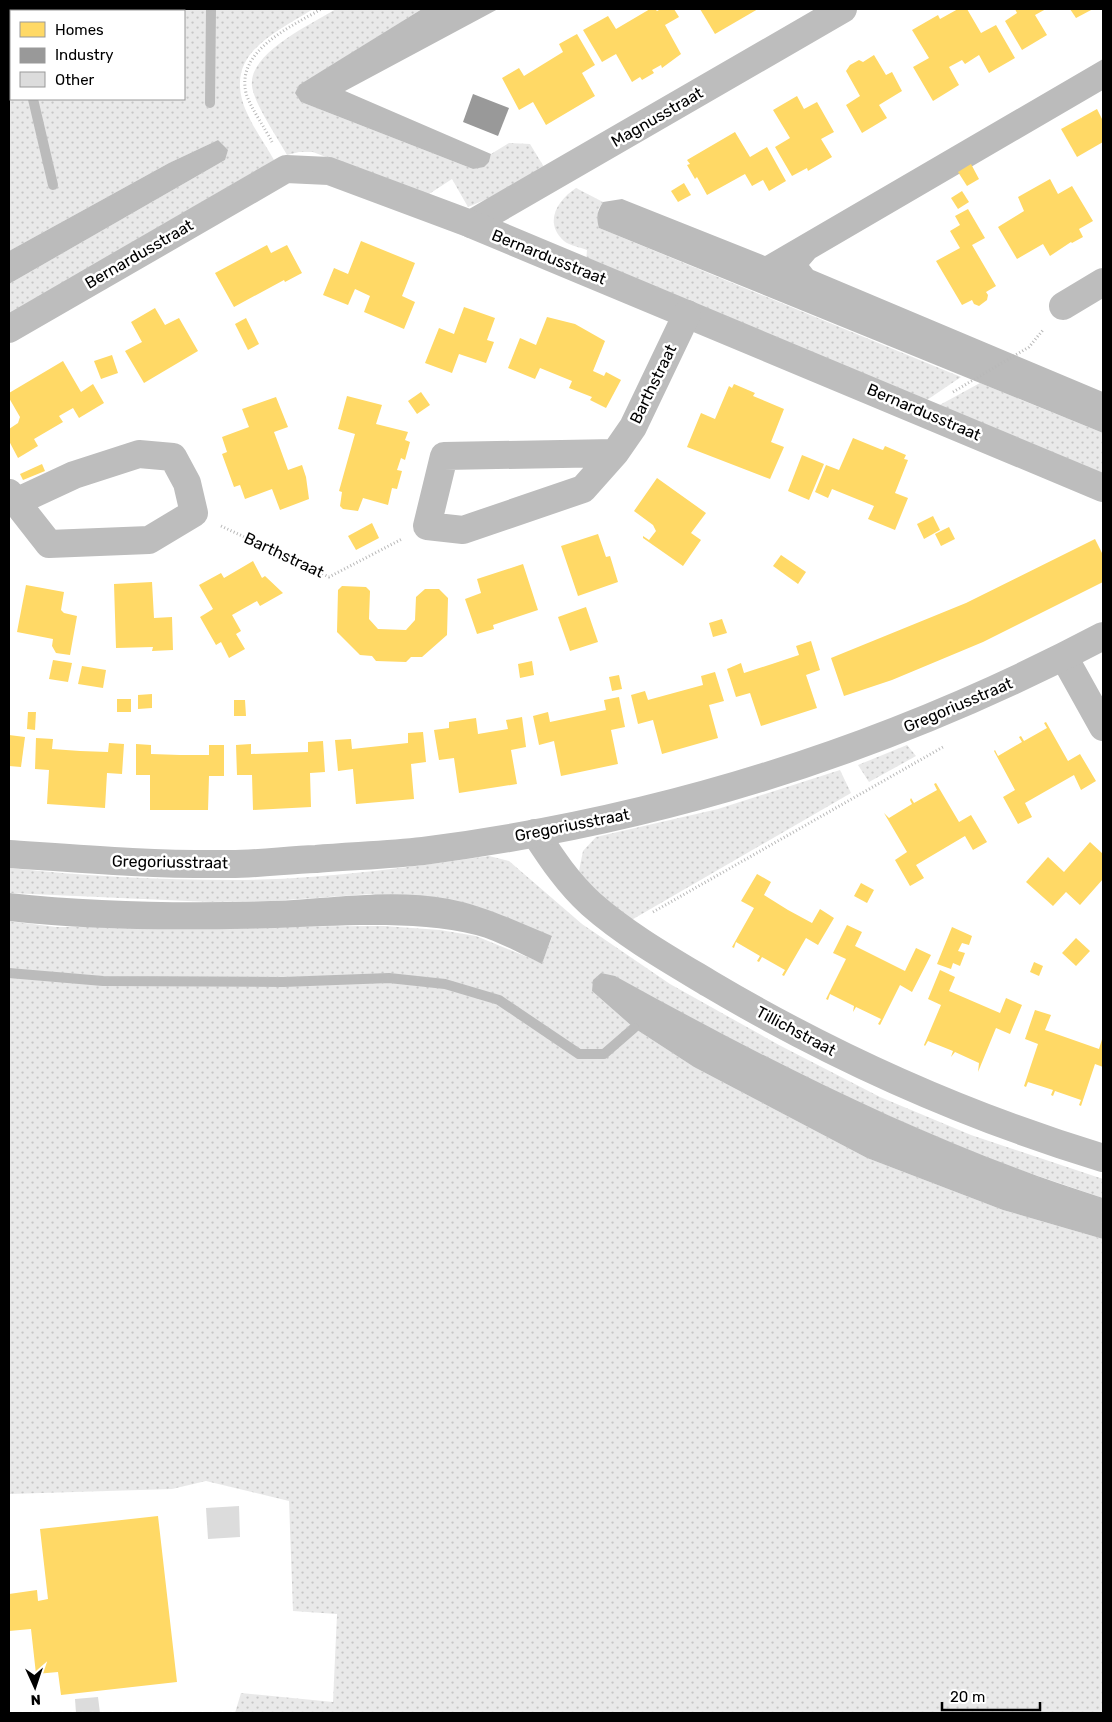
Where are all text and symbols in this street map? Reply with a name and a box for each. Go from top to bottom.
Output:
legend [10,10,185,100]
text: Homes [55,21,104,39]
text: Industry [55,46,114,64]
text: Other [55,71,95,89]
street label: Magnusstraat [608,83,706,151]
street label: Bernardusstraat [82,215,196,293]
street label: Bernardusstraat [489,225,609,289]
street label: Barthstraat [626,341,680,427]
street label: Bernardusstraat [864,379,984,445]
street label: Barthstraat [241,528,327,582]
street label: Gregoriusstraat [901,674,1015,736]
street label: Gregoriusstraat [513,805,631,845]
street label: Gregoriusstraat [112,851,228,873]
street label: Tillichstraat [753,1002,839,1060]
north arrow [10,1662,60,1712]
scale bar [942,1680,1040,1712]
text: 20 m [950,1688,985,1706]
text: N [30,1691,41,1708]

